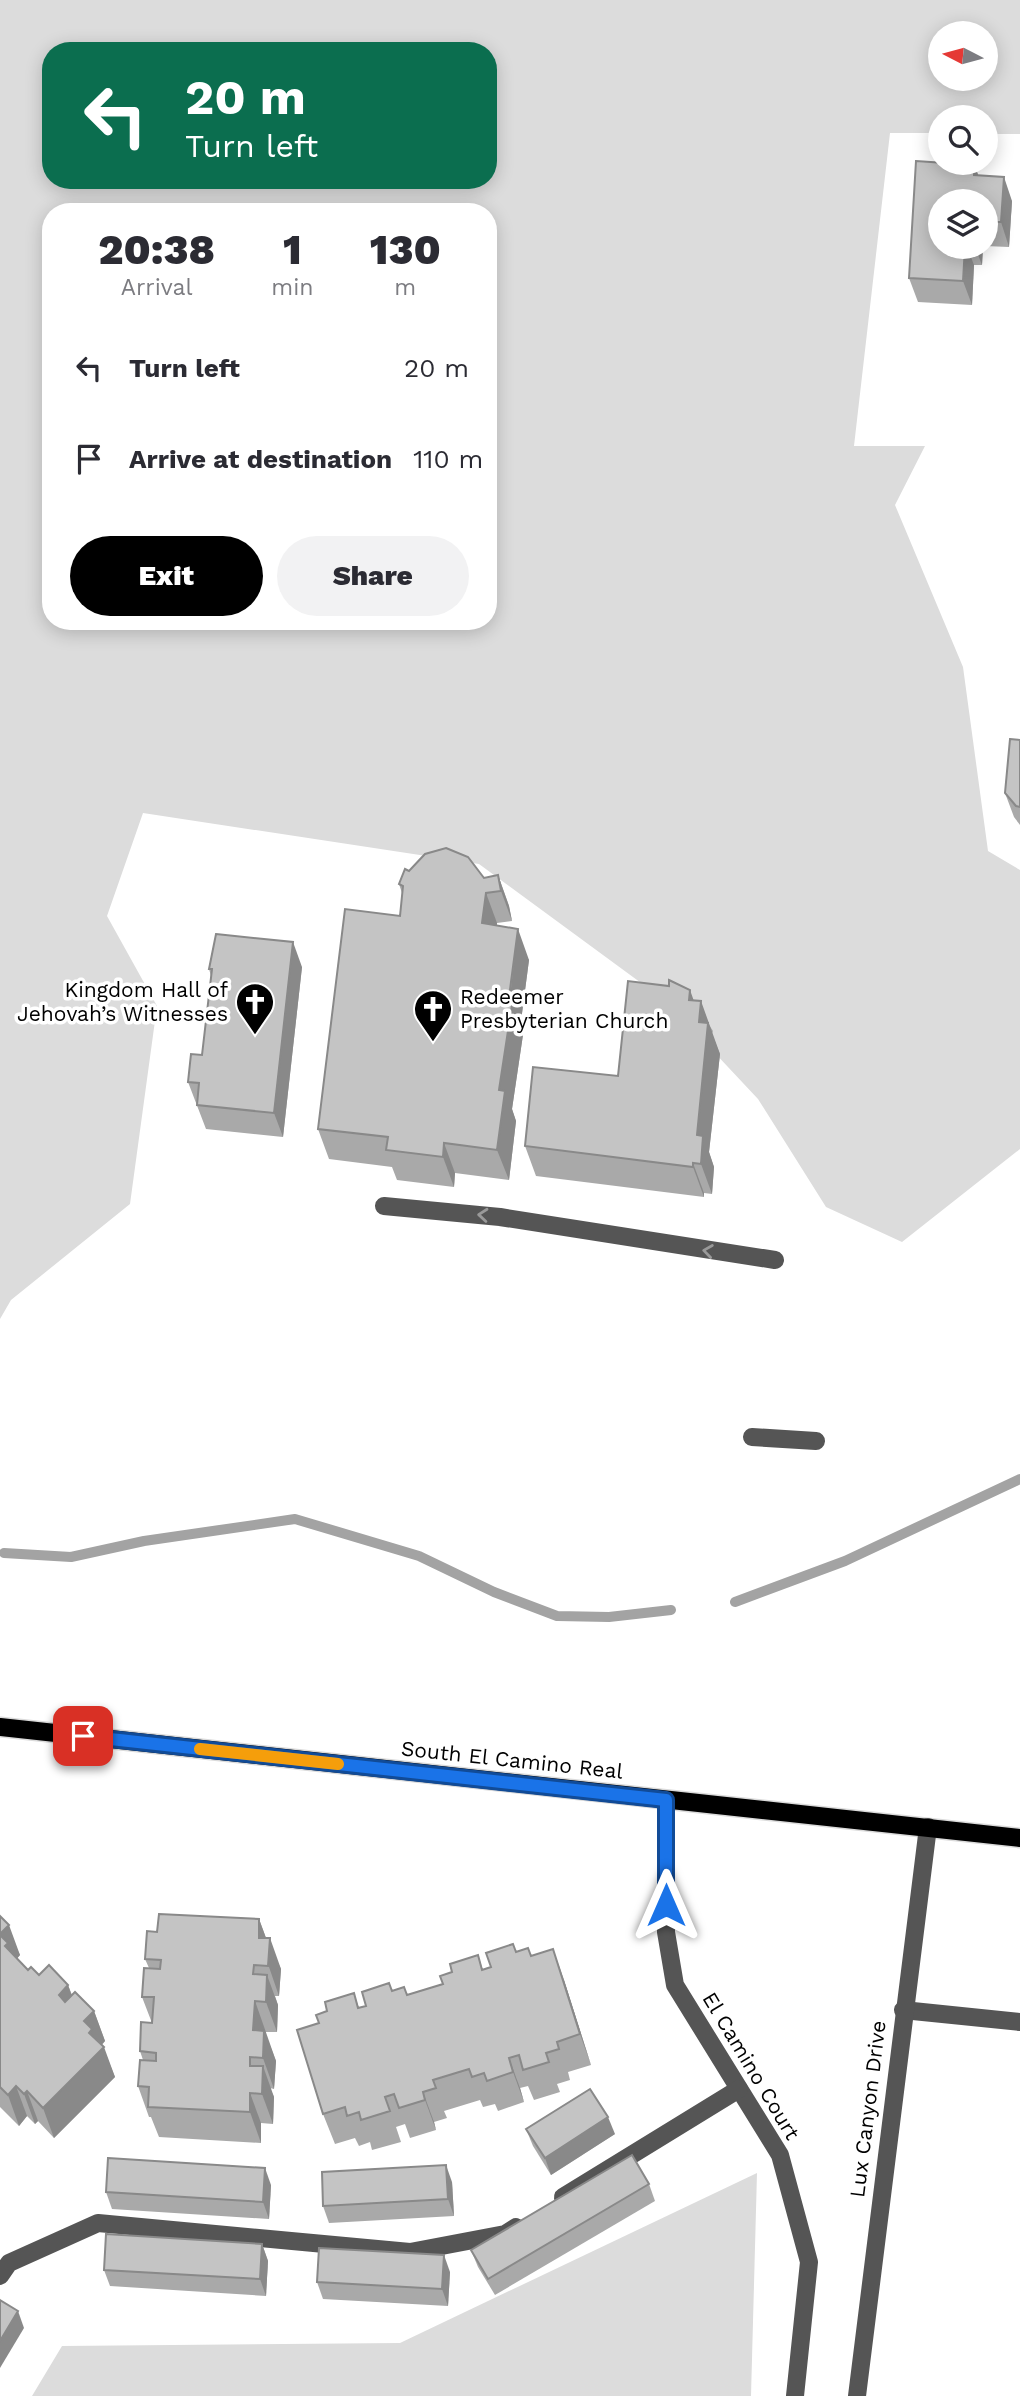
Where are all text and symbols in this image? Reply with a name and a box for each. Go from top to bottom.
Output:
north arrow [928,21,998,91]
map controls [928,21,998,259]
text: 20 m [185,68,306,126]
icon: left [70,70,161,161]
button: search [928,105,998,175]
text: Turn left [185,127,318,165]
button: layers [928,189,998,259]
text: 20:38 [98,225,215,274]
text: 1 [283,225,302,274]
text: 130 [370,225,441,274]
text: Arrival [121,274,193,301]
text: min [271,274,314,301]
text: m [394,274,416,301]
icon: left [70,349,108,387]
text: Turn left [129,353,240,383]
text: 20 m [404,353,469,383]
icon: arrive [70,440,108,478]
text: Arrive at destination [129,444,392,474]
text: 110 m [413,444,483,474]
button: Exit [70,536,263,616]
button: Share [277,536,469,616]
place label: Kingdom Hall of Jehovah’s Witnesses [17,977,228,1026]
church icon: Kingdom Hall of Jehovah’s Witnesses [234,981,276,1036]
place label: Redeemer Presbyterian Church [460,984,668,1033]
church icon: Redeemer Presbyterian Church [412,988,454,1043]
one-way arrow [477,1208,488,1223]
one-way arrow [702,1244,714,1259]
pin [53,1706,113,1766]
icon: arrive [64,1717,102,1755]
street label: South El Camino Real [400,1735,625,1784]
position arrow [629,1868,703,1942]
street label: El Camino Court [698,1987,805,2144]
street label: Lux Canyon Drive [844,2019,891,2199]

